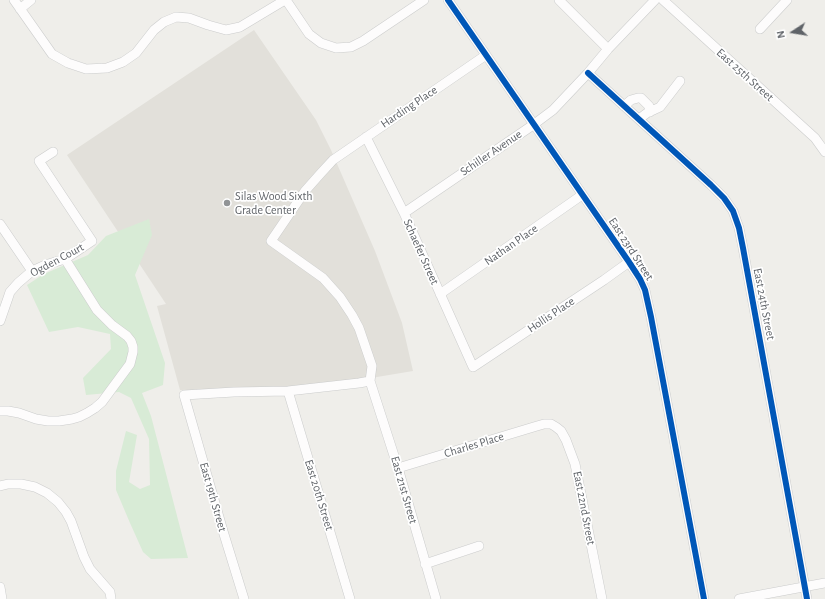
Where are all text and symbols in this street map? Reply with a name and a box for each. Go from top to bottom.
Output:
north arrow [773,12,813,52]
text: N [775,30,787,39]
street label: East 25th Street [713,46,777,104]
street label: Harding Place [378,83,440,131]
street label: Schiller Avenue [457,127,525,179]
place label: Silas Wood Sixth Grade Center [235,189,313,217]
marker: Silas Wood Sixth Grade Center [222,198,232,208]
street label: East 23rd Street [605,215,657,283]
street label: Schaefer Street [400,217,442,287]
street label: Nathan Place [481,221,541,269]
street label: Ogden Court [28,240,86,280]
street label: East 24th Street [750,267,778,341]
street label: Hollis Place [525,294,577,336]
street label: Charles Place [442,429,506,461]
street label: East 21st Street [388,455,420,525]
street label: East 20th Street [301,458,337,532]
street label: East 19th Street [196,461,230,533]
street label: East 22nd Street [570,470,598,546]

